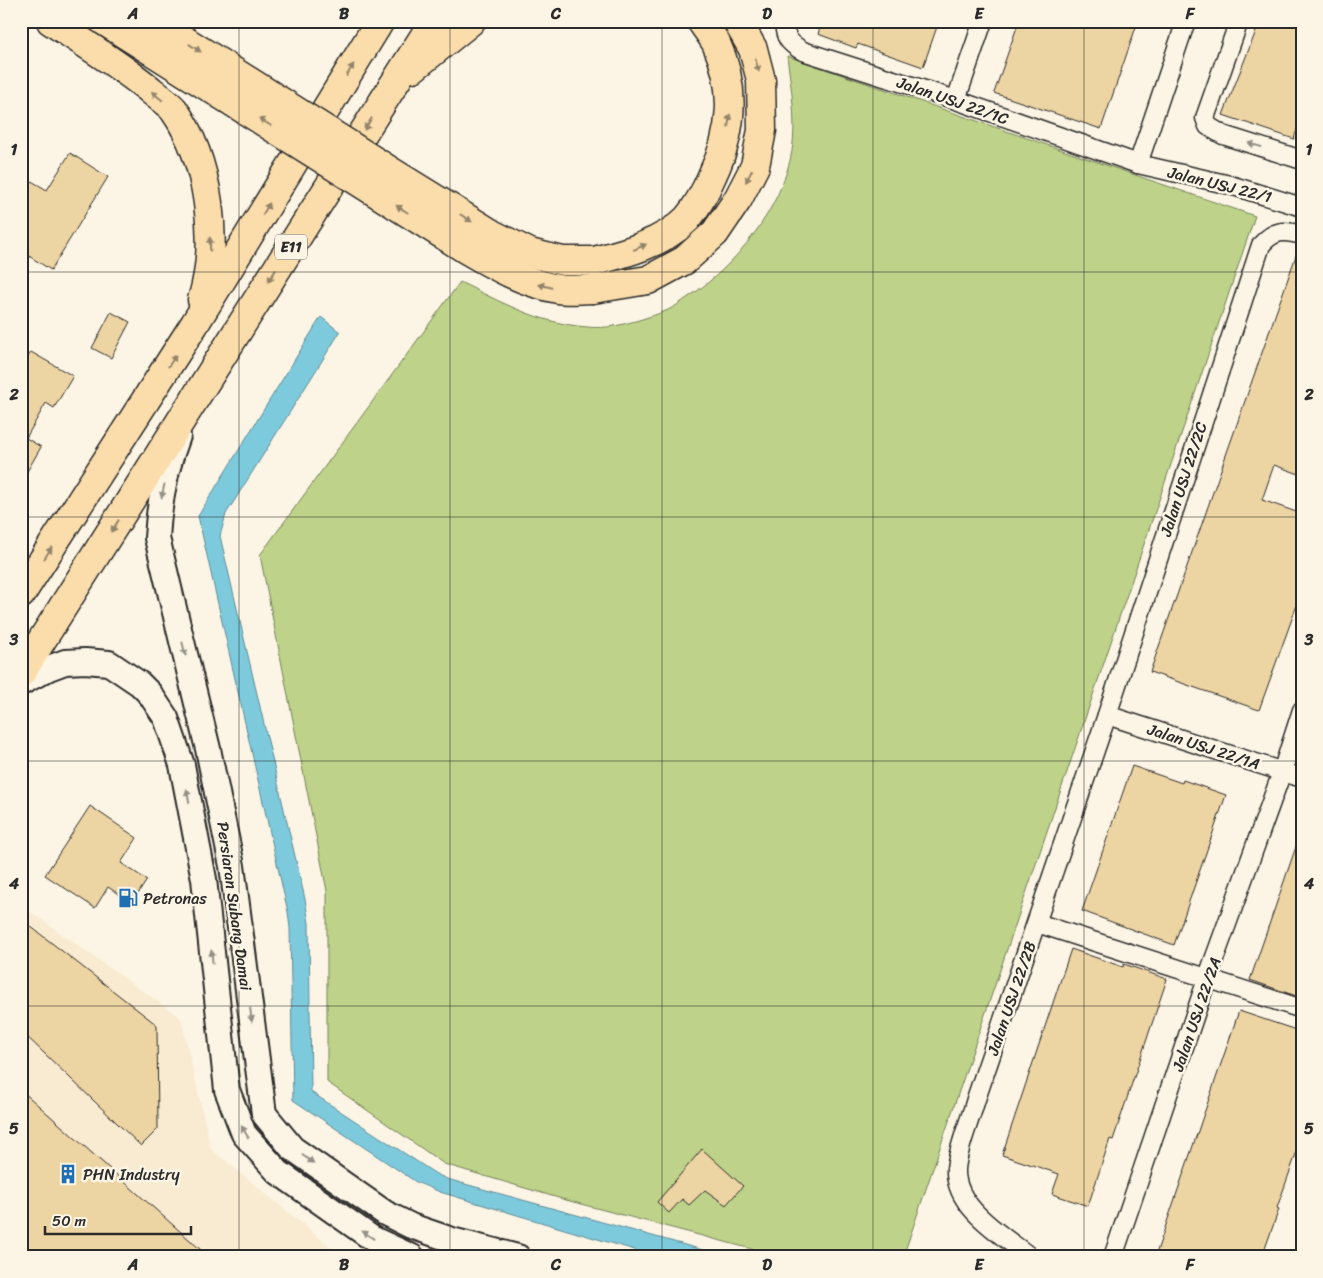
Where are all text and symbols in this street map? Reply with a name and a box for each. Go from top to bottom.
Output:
text: A [127,0,138,28]
text: B [339,0,350,28]
text: C [550,0,562,28]
text: D [762,0,772,28]
text: E [975,0,985,28]
text: F [1185,0,1196,28]
one-way arrow [189,43,202,53]
one-way arrow [754,58,762,73]
one-way arrow [346,64,355,77]
street label: Jalan USJ 22/1C [892,67,1013,133]
one-way arrow [152,90,164,102]
one-way arrow [725,113,733,129]
one-way arrow [258,117,272,127]
one-way arrow [364,118,373,131]
text: 1 [11,135,18,164]
text: 1 [1306,135,1313,164]
one-way arrow [1248,141,1263,149]
street label: Jalan USJ 22/1 [1164,157,1275,211]
one-way arrow [745,169,754,184]
one-way arrow [261,203,270,216]
one-way arrow [396,204,409,214]
one-way arrow [460,213,473,223]
road number: E11 [275,234,307,260]
one-way arrow [206,236,214,252]
one-way arrow [633,243,647,251]
one-way arrow [268,270,277,283]
one-way arrow [537,282,552,290]
one-way arrow [167,354,176,367]
text: 2 [8,380,19,409]
text: 2 [1303,380,1314,409]
street label: Jalan USJ 22/2C [1151,418,1216,541]
one-way arrow [159,483,167,498]
one-way arrow [110,519,119,533]
one-way arrow [43,546,52,560]
text: 3 [9,625,19,654]
text: 3 [1304,625,1314,654]
one-way arrow [180,642,188,657]
street label: Jalan USJ 22/1A [1143,714,1264,778]
one-way arrow [184,788,192,804]
street label: Persiaran Subang Damai [208,820,261,993]
text: 4 [8,869,19,898]
text: 4 [1303,869,1314,898]
place label: Petronas [143,884,207,913]
fuel station icon: Petronas [117,887,139,909]
street label: Jalan USJ 22/2B [978,937,1045,1060]
one-way arrow [208,949,216,965]
street label: Jalan USJ 22/2A [1163,953,1230,1076]
one-way arrow [247,1008,255,1024]
text: 5 [9,1114,19,1143]
text: 5 [1304,1114,1314,1143]
one-way arrow [241,1125,249,1140]
one-way arrow [301,1154,314,1164]
place label: PHN Industry [83,1160,181,1189]
building icon: PHN Industry [57,1163,79,1185]
scale bar [45,1203,191,1235]
text: 50 m [52,1208,87,1234]
one-way arrow [362,1231,375,1240]
text: A [127,1250,138,1278]
text: B [339,1250,350,1278]
text: C [550,1250,562,1278]
text: D [762,1250,772,1278]
text: E [975,1250,985,1278]
text: F [1185,1250,1196,1278]

